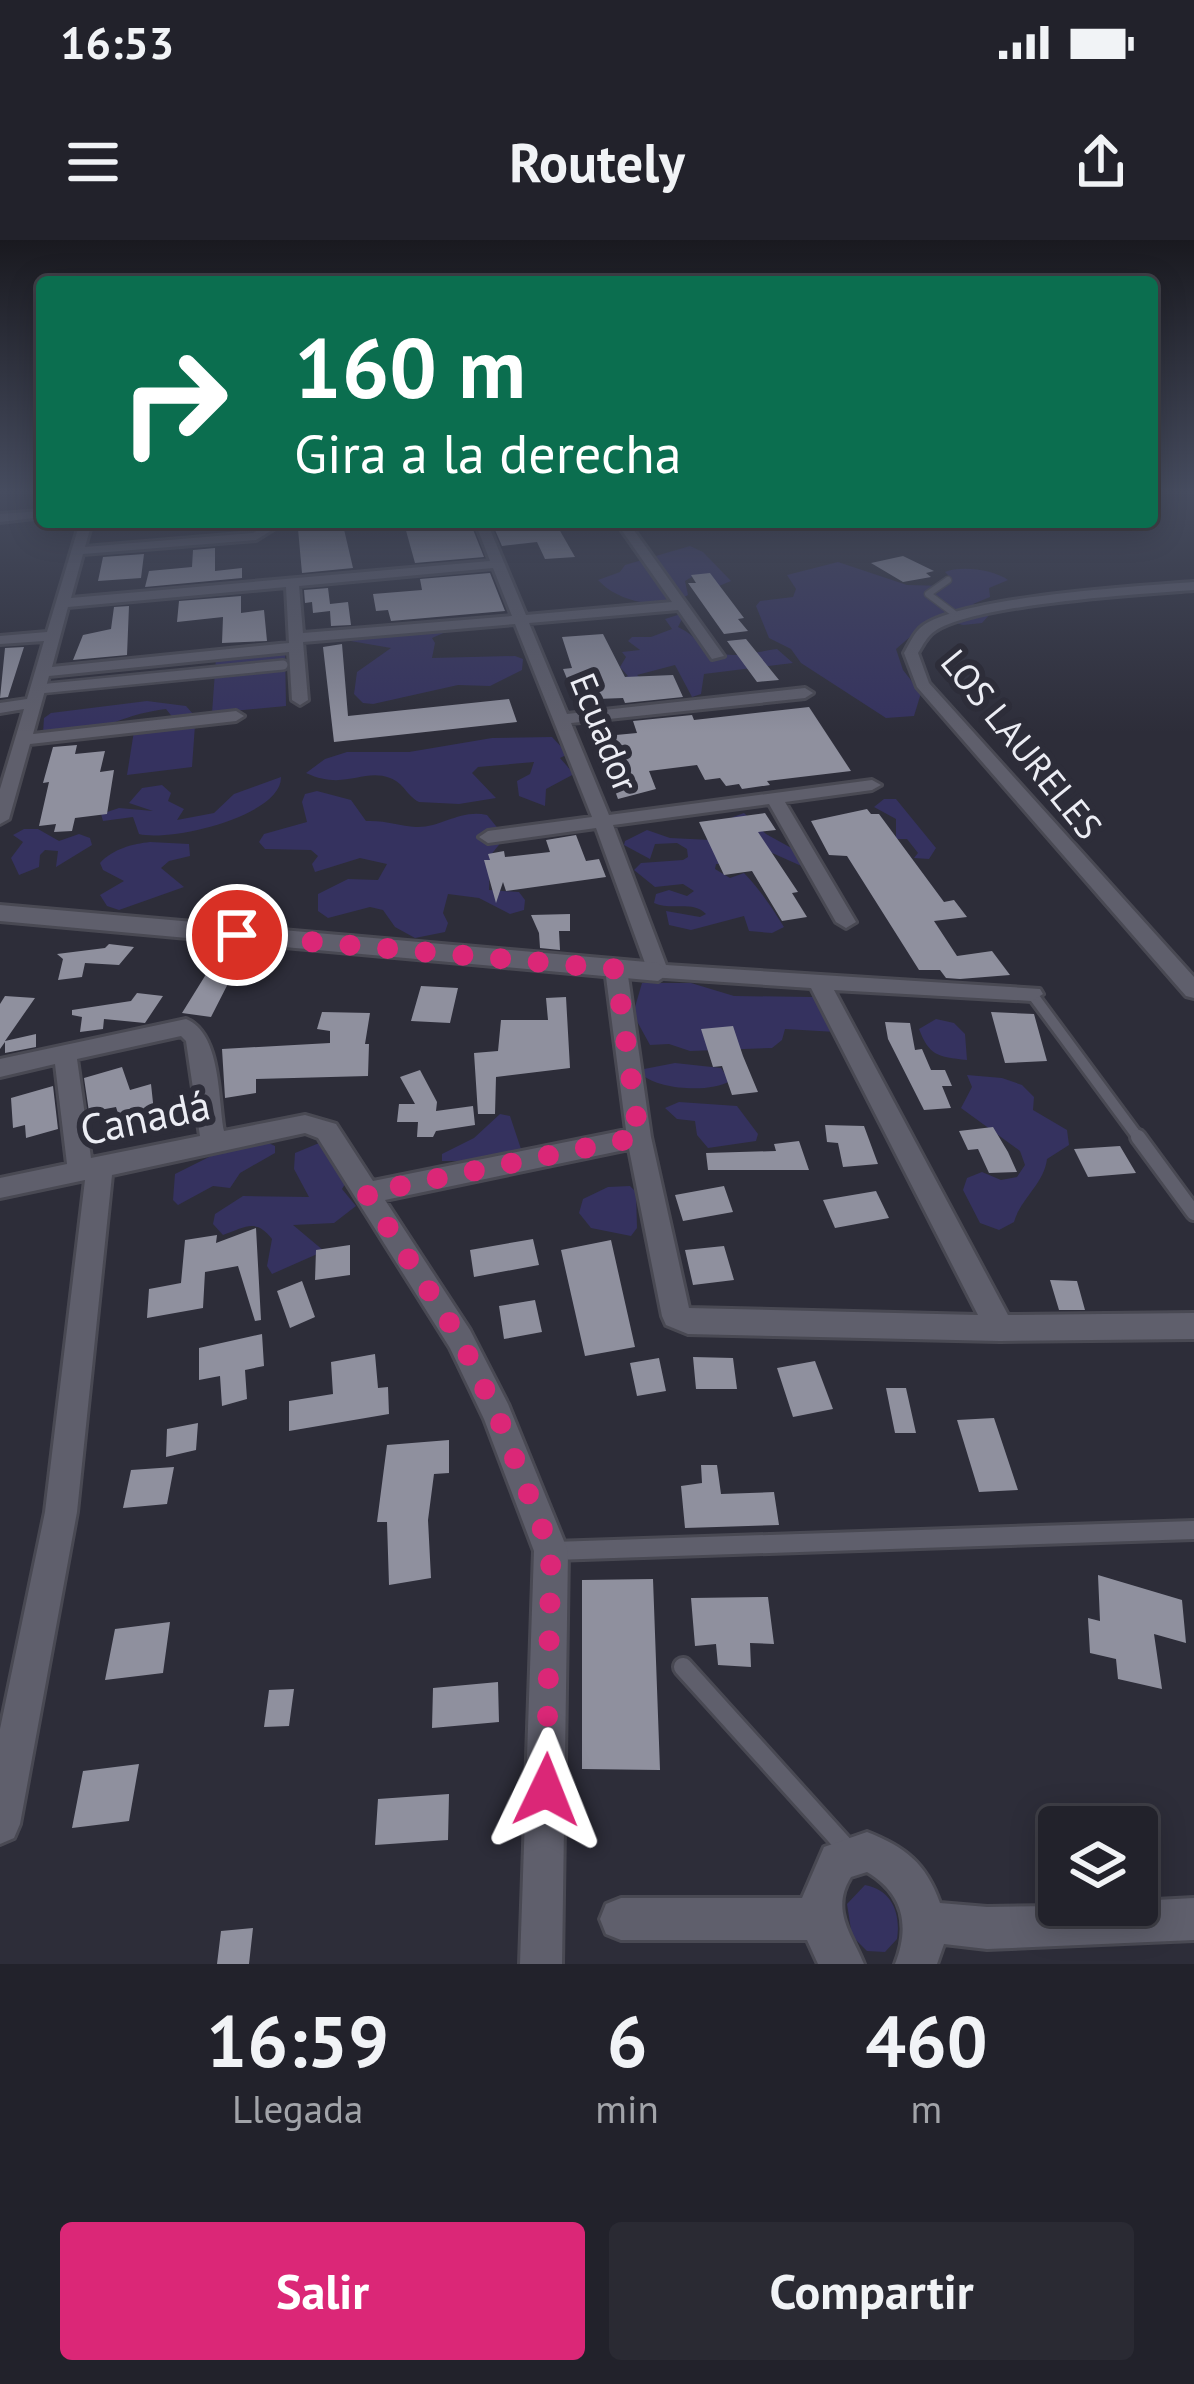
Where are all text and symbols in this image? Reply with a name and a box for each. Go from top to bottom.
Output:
text: 16:53 [60,13,174,71]
text: Routely [509,127,685,197]
icon: menu [60,129,126,195]
icon: share [1068,129,1134,195]
text: 160 m [294,312,526,421]
icon: right [96,324,252,480]
text: Gira a la derecha [294,418,682,488]
street label: LOS LAURELES [931,640,1113,848]
street label: Ecuador [560,666,650,798]
pin [186,884,288,986]
icon: arrive [204,902,270,968]
street label: Canadá [75,1076,215,1158]
position arrow [483,1727,609,1853]
map controls [1038,1806,1158,1926]
button: layers [1038,1806,1158,1926]
text: 16:59 [206,1994,389,2087]
text: 6 [607,1994,648,2087]
text: 460 [865,1994,988,2087]
text: Llegada [232,2083,363,2134]
text: min [595,2083,659,2134]
text: m [911,2083,942,2134]
button: Salir [60,2222,585,2360]
button: Compartir [609,2222,1134,2360]

